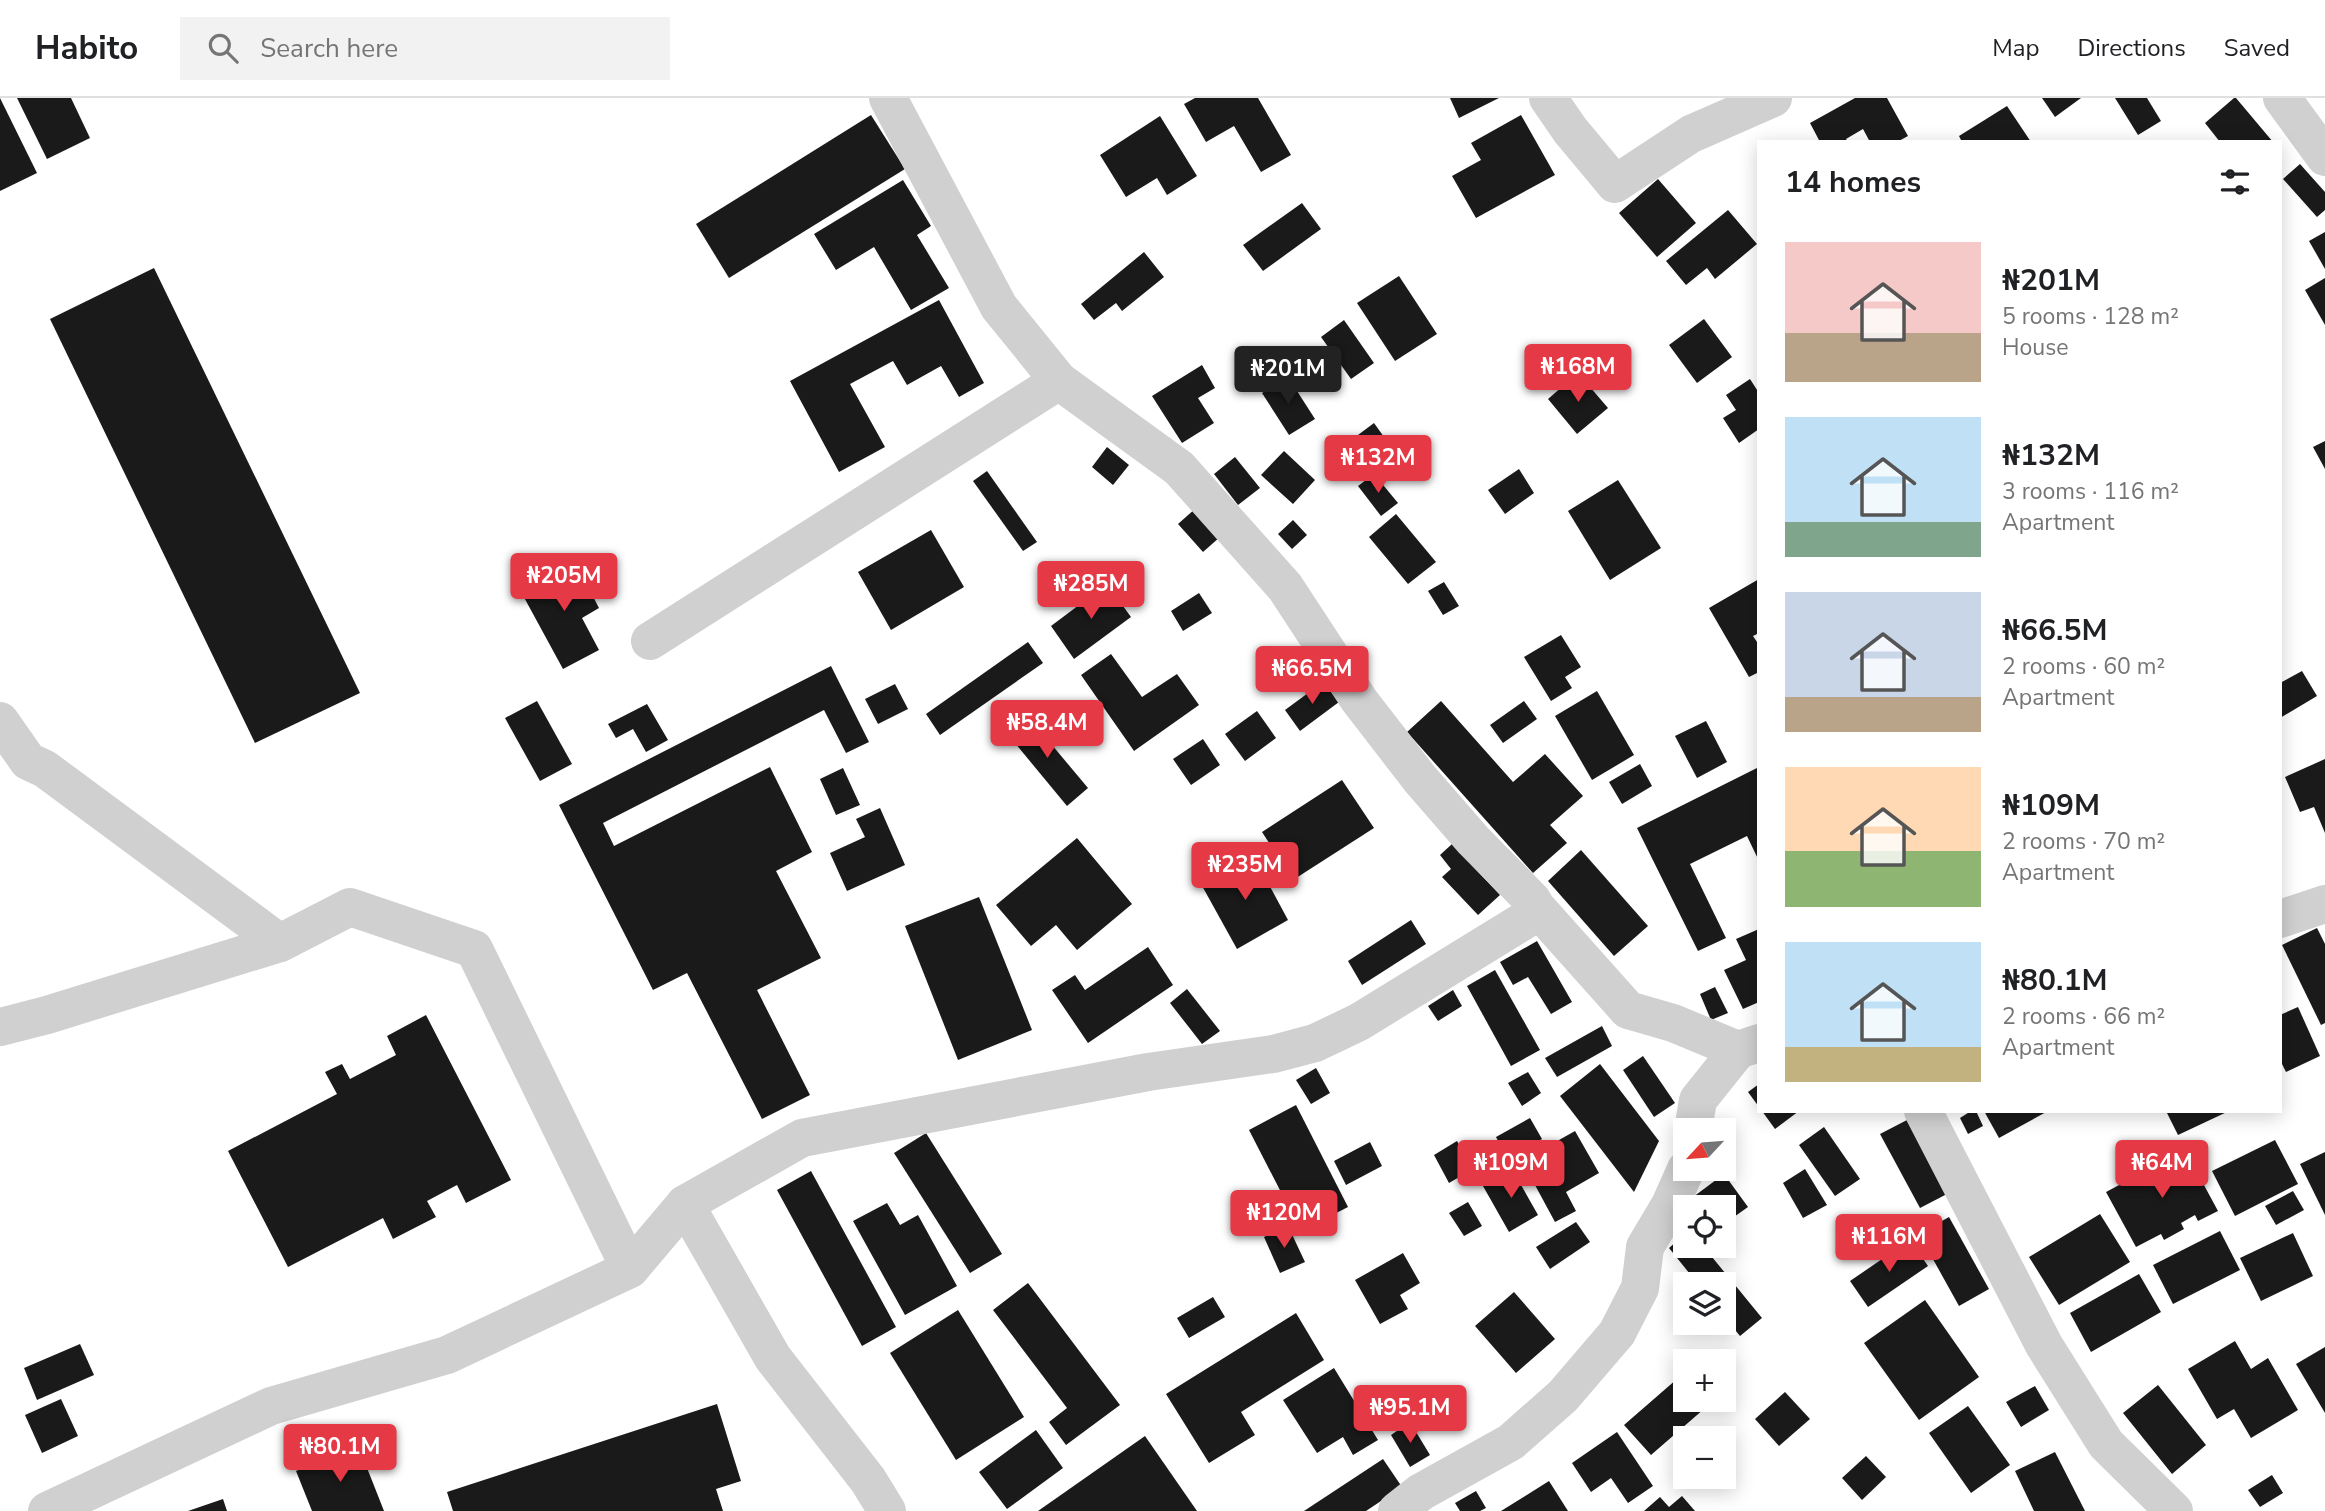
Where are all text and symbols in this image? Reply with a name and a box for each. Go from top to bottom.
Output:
search box [180,17,670,80]
text: Habito [35,26,138,71]
icon: search [204,29,242,67]
text: Search here [260,31,398,66]
text: Map [1992,32,2039,64]
text: Directions [2077,32,2186,64]
text: Saved [2224,32,2290,64]
text: 14 homes [1785,162,1921,203]
icon: filters [2216,163,2254,201]
text: ₦201M [2002,260,2100,301]
icon: home [1841,270,1925,354]
text: 5 rooms · 128 m² [2002,301,2179,332]
text: House [2002,332,2069,363]
pin: ₦168M [1529,344,1627,404]
pin: ₦201M [1239,346,1337,406]
text: ₦168M [1540,351,1616,382]
text: ₦201M [1250,353,1326,384]
text: ₦132M [2002,435,2100,476]
pin: ₦132M [1329,436,1427,495]
text: ₦132M [1340,442,1416,473]
icon: home [1841,445,1925,529]
text: 3 rooms · 116 m² [2002,476,2179,507]
text: Apartment [2002,507,2114,538]
pin: ₦205M [515,554,613,613]
text: ₦205M [526,560,602,591]
pin: ₦285M [1042,561,1140,621]
text: ₦285M [1053,568,1129,599]
text: ₦66.5M [2002,610,2107,651]
icon: home [1841,620,1925,704]
pin: ₦66.5M [1255,646,1369,706]
text: 2 rooms · 60 m² [2002,651,2165,682]
text: ₦66.5M [1272,653,1352,684]
text: Apartment [2002,682,2114,713]
pin: ₦58.4M [990,700,1104,760]
text: ₦58.4M [1007,707,1087,738]
text: ₦109M [2002,785,2100,826]
icon: home [1841,795,1925,879]
text: 2 rooms · 70 m² [2002,826,2165,857]
pin: ₦235M [1196,842,1294,902]
text: ₦235M [1207,849,1283,880]
text: Apartment [2002,857,2114,888]
text: ₦80.1M [2002,960,2107,1001]
icon: home [1841,970,1925,1054]
text: 2 rooms · 66 m² [2002,1001,2165,1032]
text: Apartment [2002,1032,2114,1063]
north arrow [1673,1118,1736,1181]
map controls [1673,1118,1736,1489]
pin: ₦109M [1462,1140,1560,1200]
pin: ₦64M [2121,1140,2203,1200]
text: ₦109M [1473,1147,1549,1178]
text: ₦64M [2131,1147,2193,1178]
pin: ₦120M [1235,1190,1333,1250]
button: locate [1673,1195,1736,1258]
text: ₦120M [1246,1197,1322,1228]
pin: ₦116M [1840,1214,1938,1274]
text: ₦116M [1851,1221,1927,1252]
button: layers [1673,1272,1736,1335]
button: + [1673,1349,1736,1412]
pin: ₦95.1M [1353,1386,1467,1445]
text: ₦95.1M [1370,1392,1450,1423]
pin: ₦80.1M [283,1424,397,1484]
button: − [1673,1426,1736,1489]
text: ₦80.1M [300,1431,380,1462]

